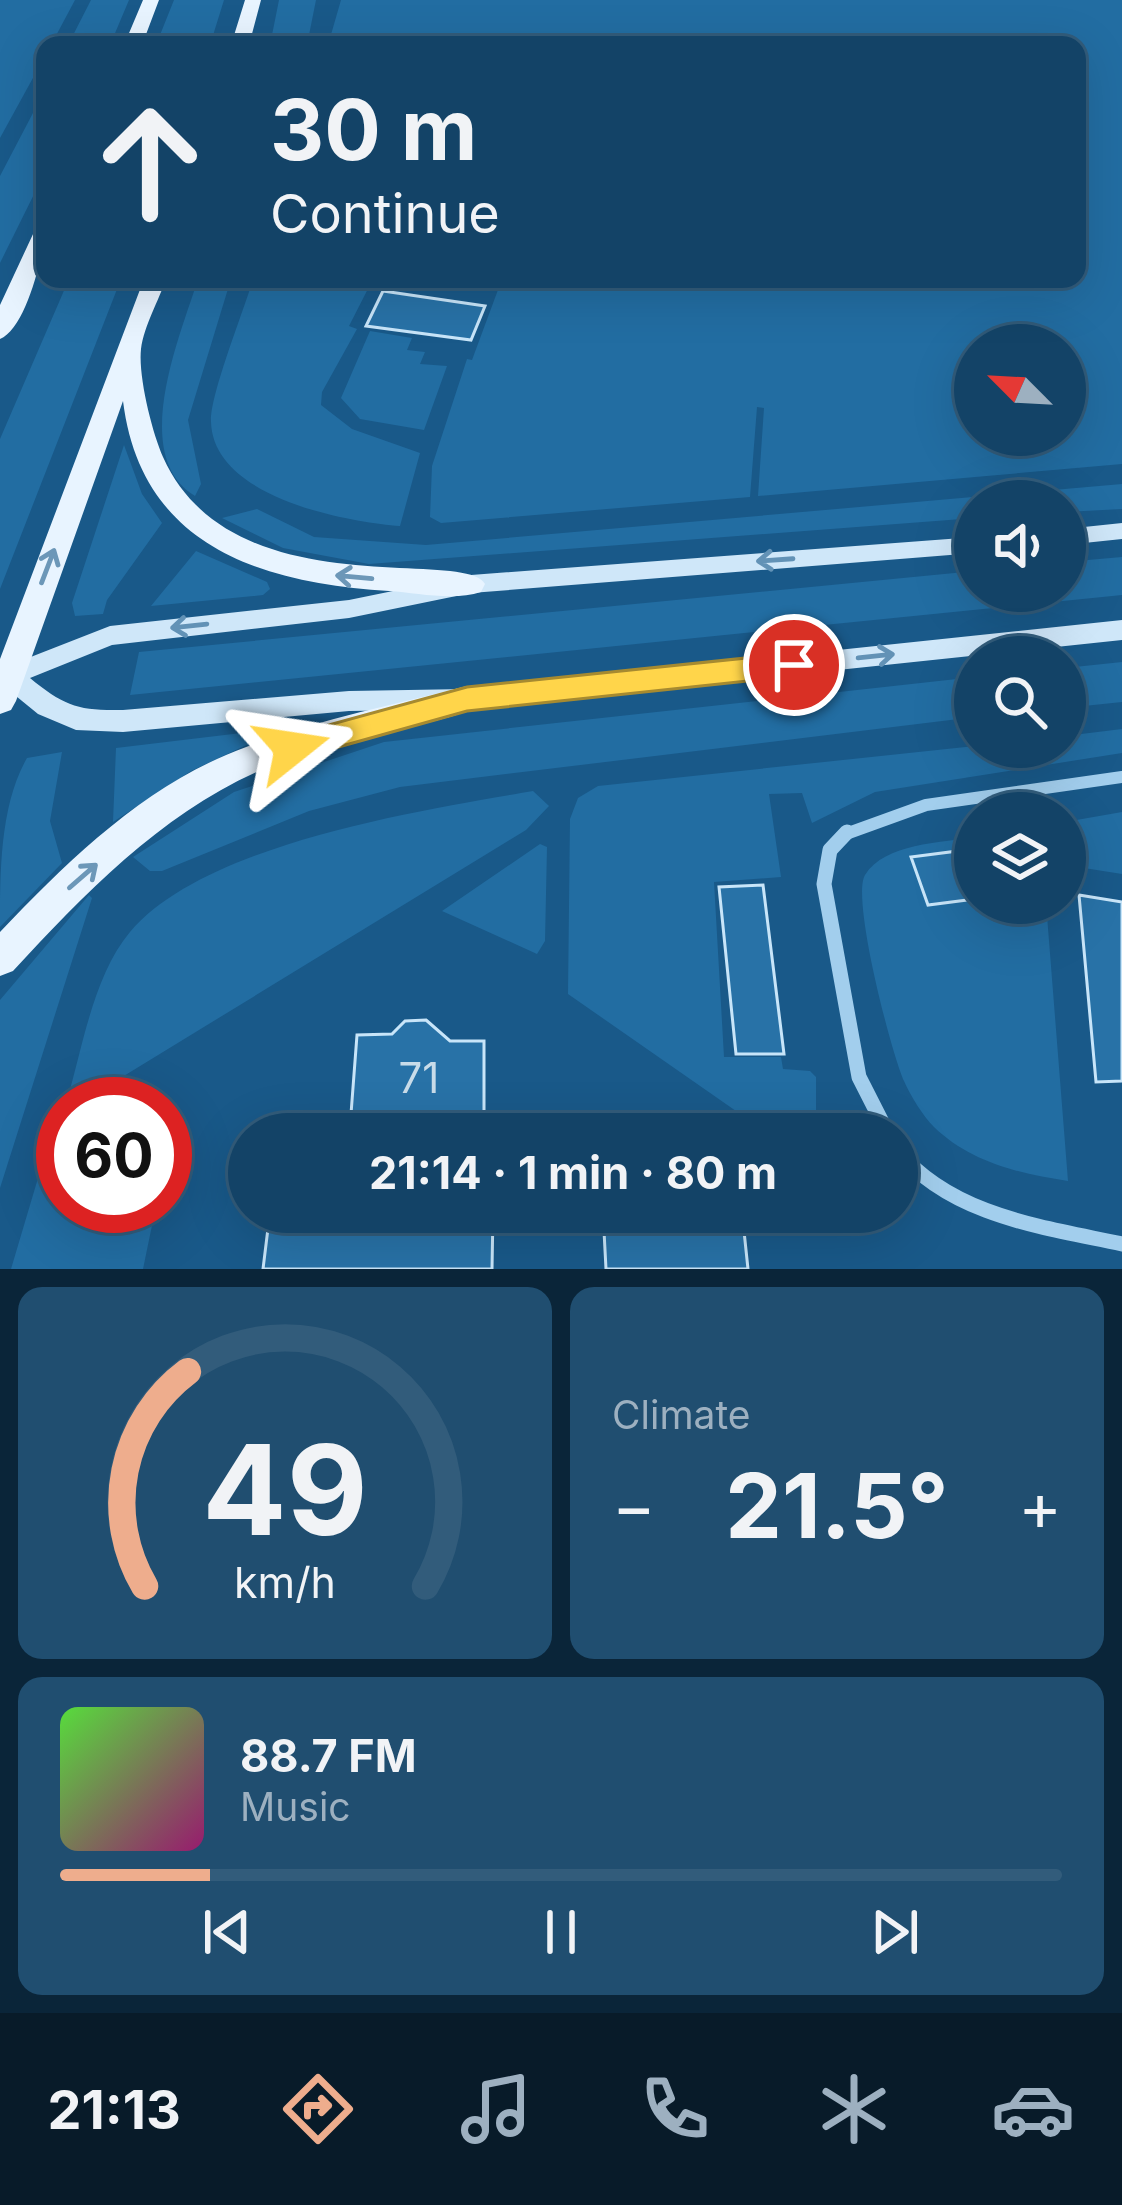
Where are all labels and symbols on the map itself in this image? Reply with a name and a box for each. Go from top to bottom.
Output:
north arrow [954,324,1086,456]
one-way arrow [39,548,61,585]
one-way arrow [756,549,795,572]
one-way arrow [335,565,374,588]
pin [743,614,845,716]
one-way arrow [170,615,209,637]
one-way arrow [856,644,895,667]
position arrow [229,685,355,811]
one-way arrow [67,862,98,890]
house number: 71 [399,1052,439,1103]
speed limit sign: 60 [36,1077,192,1233]

